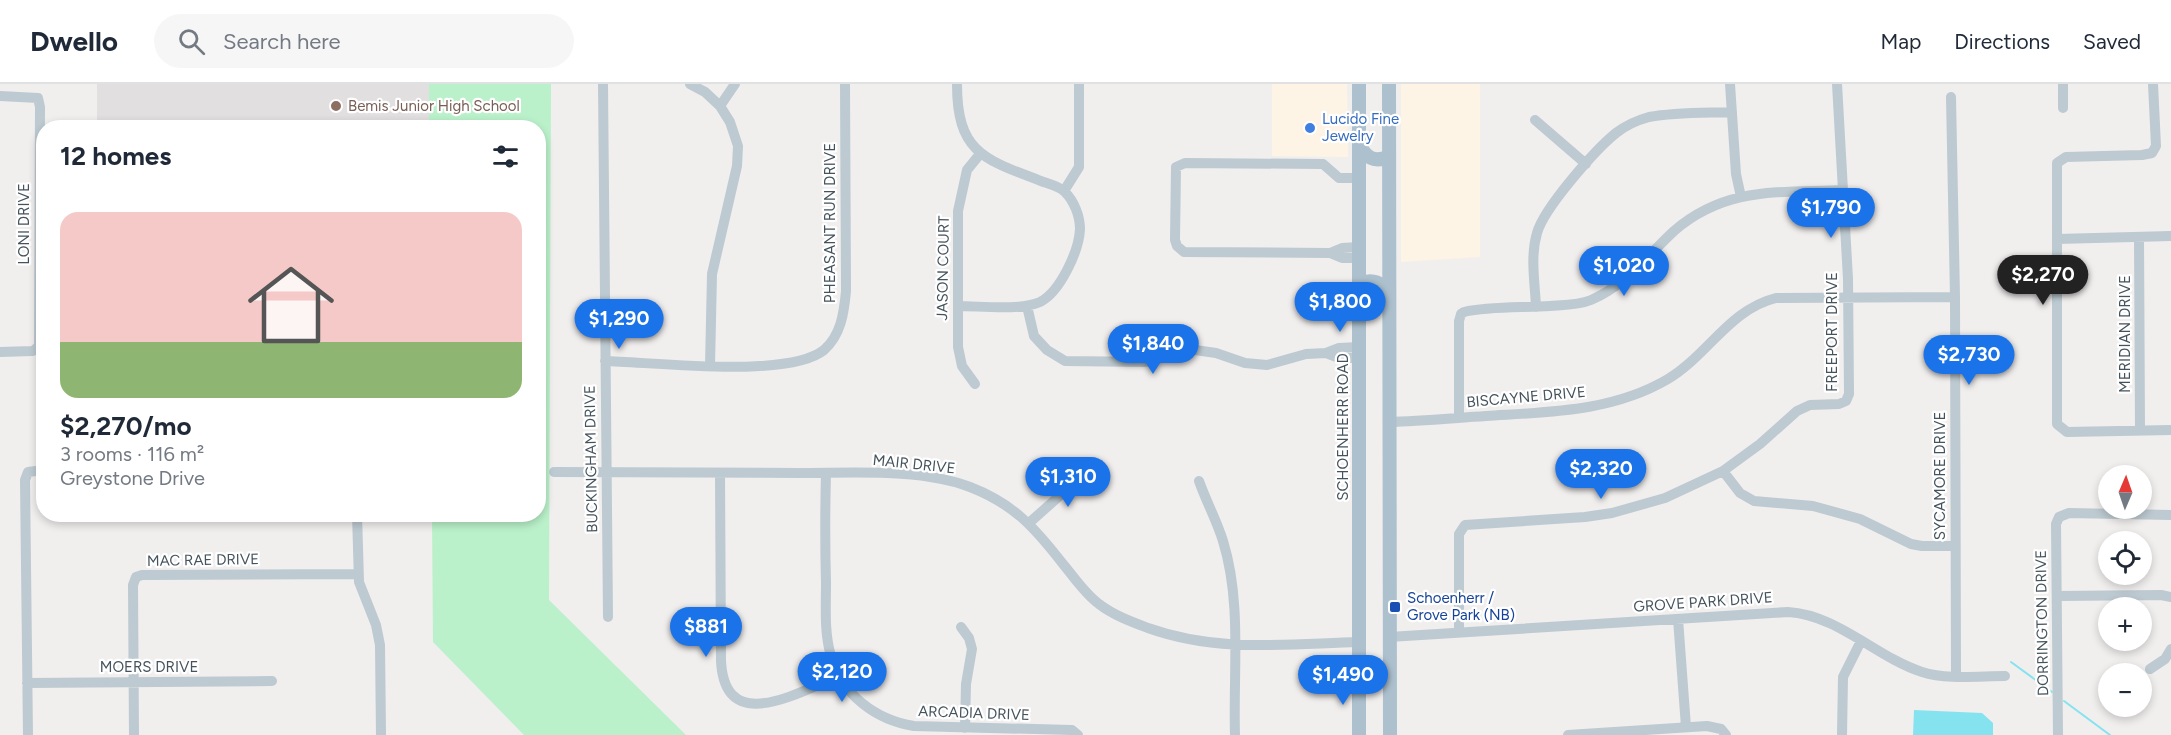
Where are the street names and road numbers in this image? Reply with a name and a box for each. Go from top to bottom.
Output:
street label: PHEASANT RUN DRIVE [821,143,839,303]
street label: LONI DRIVE [15,183,33,265]
street label: JASON COURT [933,215,953,321]
street label: FREEPORT DRIVE [1823,272,1841,392]
street label: MERIDIAN DRIVE [2116,275,2134,393]
street label: SCHOENHERR ROAD [1334,353,1352,501]
street label: BISCAYNE DRIVE [1466,383,1586,411]
street label: BUCKINGHAM DRIVE [581,385,601,533]
street label: SYCAMORE DRIVE [1931,412,1949,540]
street label: MAIR DRIVE [872,451,956,477]
street label: MAC RAE DRIVE [147,550,259,570]
street label: DORRINGTON DRIVE [2032,550,2052,696]
street label: GROVE PARK DRIVE [1633,588,1773,616]
street label: MOERS DRIVE [100,658,198,676]
street label: ARCADIA DRIVE [918,702,1030,724]

